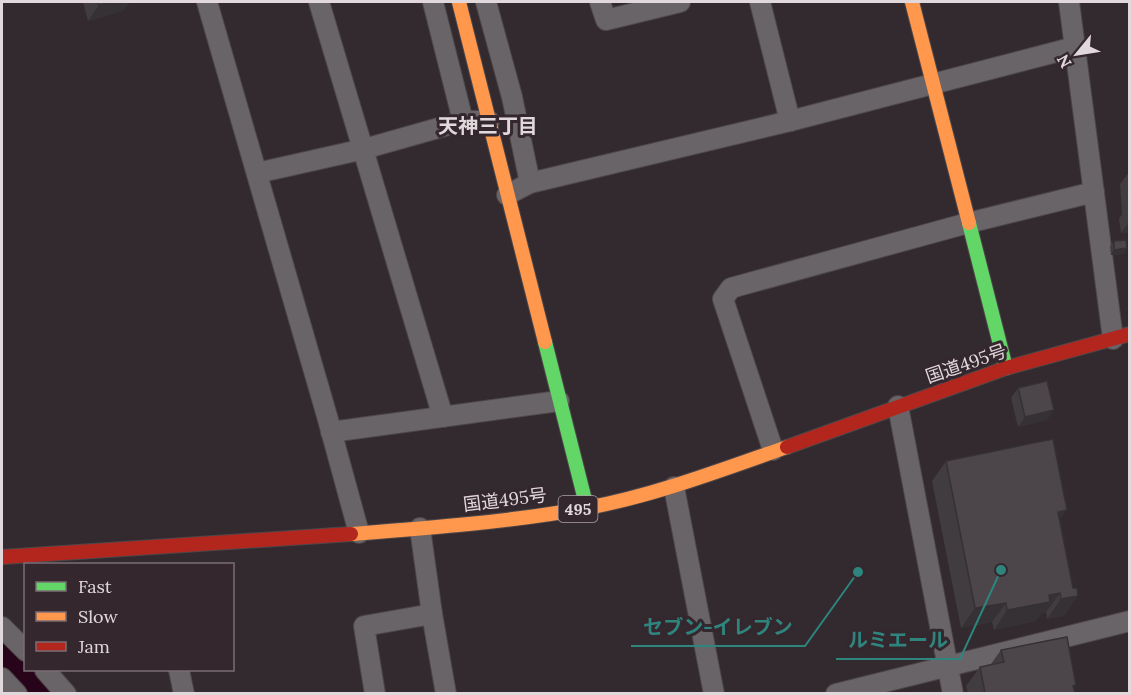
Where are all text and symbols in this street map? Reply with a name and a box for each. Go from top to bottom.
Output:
north arrow [1047,24,1107,84]
text: N [1052,51,1076,72]
district label: 天神三丁目 [438,113,538,138]
street label: 国道495号 [922,339,1009,388]
street label: 国道495号 [462,483,548,516]
road number: 495 [558,496,598,522]
legend [24,563,234,671]
text: Fast [78,575,112,598]
text: Slow [78,605,118,628]
callout: セブン-イレブン [631,608,805,646]
text: セブン-イレブン [643,614,793,639]
callout: ルミエール [836,621,960,659]
text: ルミエール [848,627,948,652]
text: Jam [77,635,110,658]

